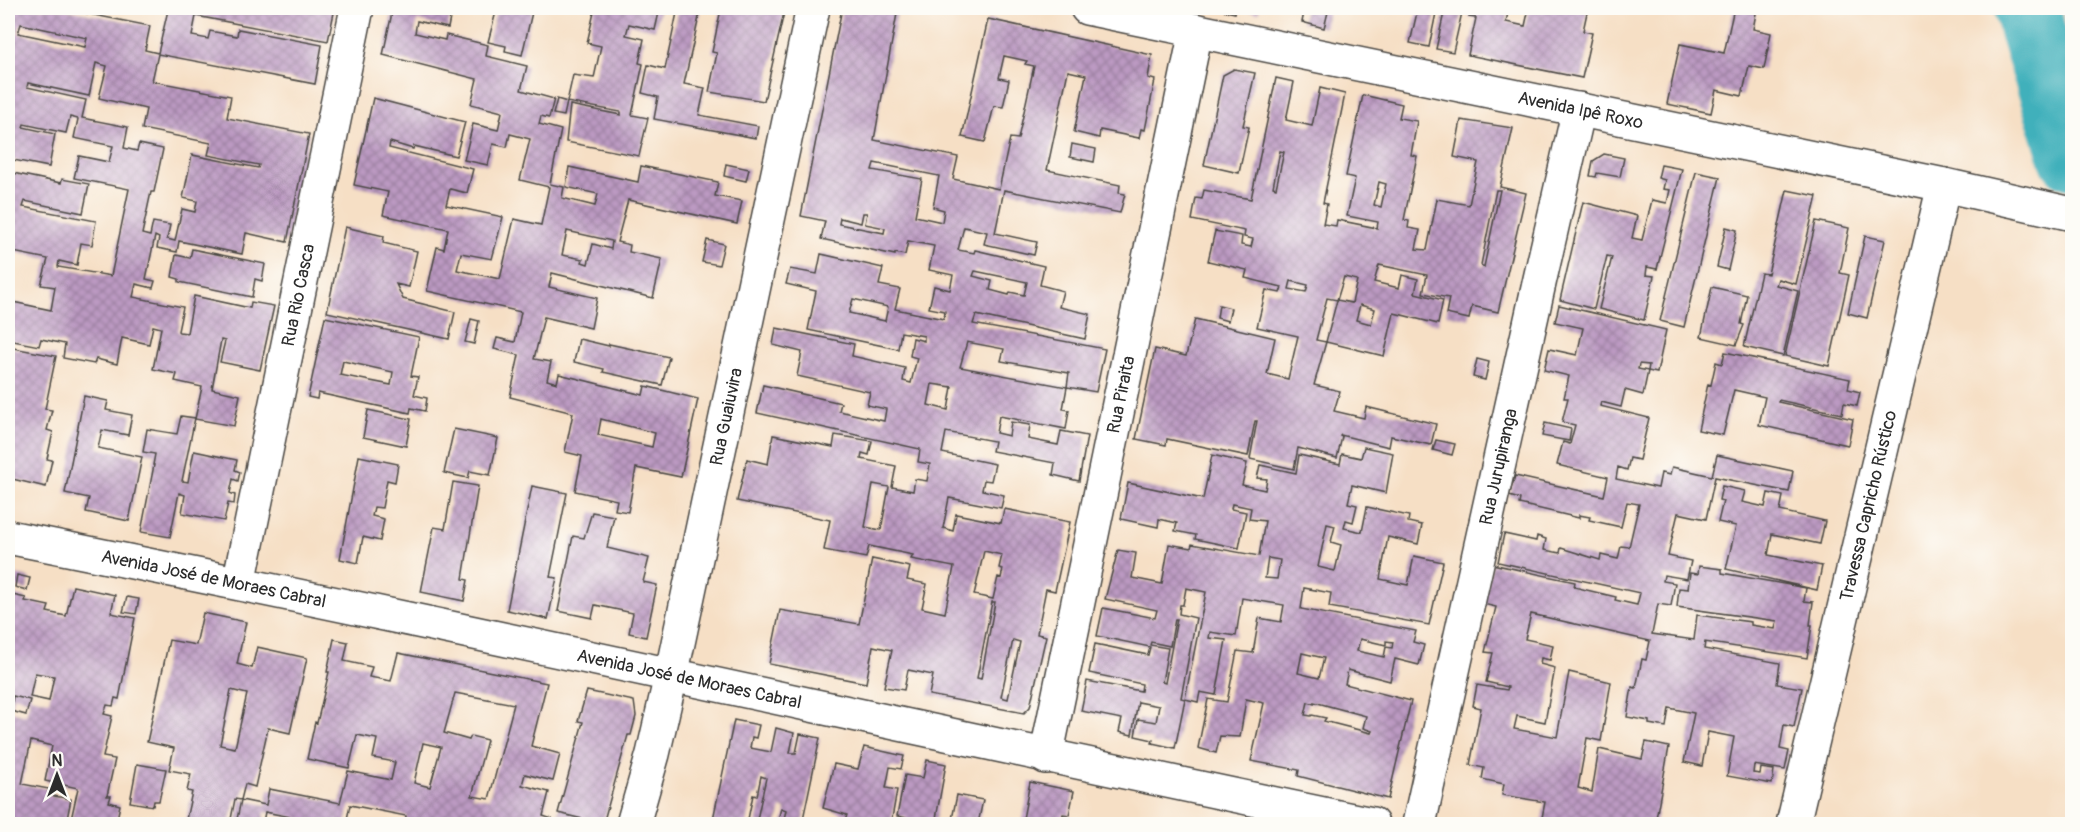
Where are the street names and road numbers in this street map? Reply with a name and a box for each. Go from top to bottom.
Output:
street label: Avenida Ipê Roxo [1516,86,1646,135]
street label: Rua Rio Casca [277,242,320,348]
street label: Rua Piraita [1102,354,1141,436]
street label: Rua Guaiuvira [705,366,748,468]
street label: Rua Jurupiranga [1475,406,1523,527]
street label: Travessa Capricho Rústico [1835,408,1902,604]
street label: Avenida José de Moraes Cabral [99,545,328,614]
street label: Avenida José de Moraes Cabral [575,644,804,715]

